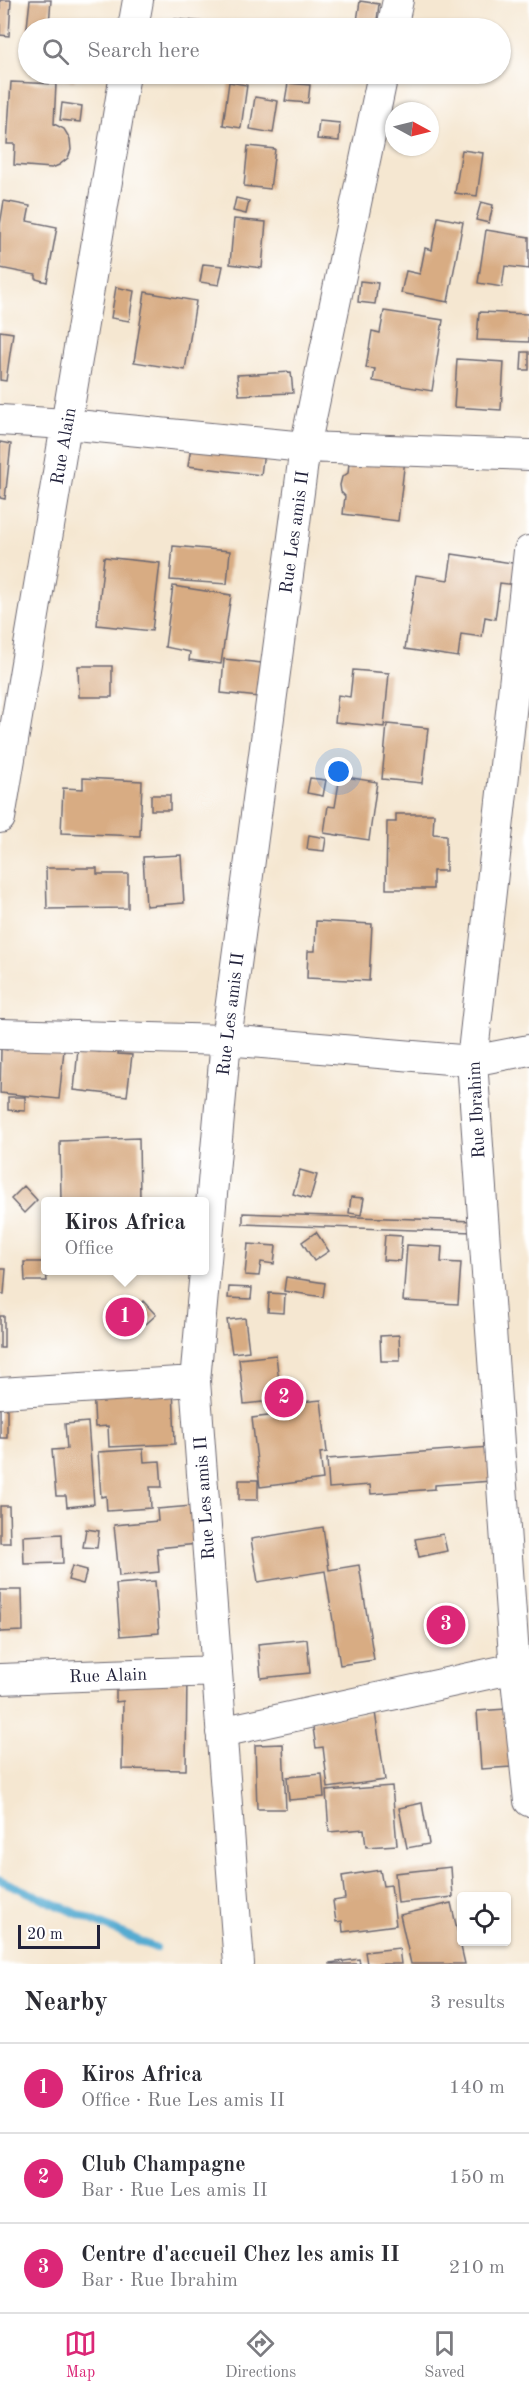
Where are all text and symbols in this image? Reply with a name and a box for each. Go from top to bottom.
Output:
search box [18,18,511,84]
icon: search [39,35,72,68]
text: Search here [87,40,200,62]
north arrow [385,102,439,156]
street label: Rue Alain [48,406,80,486]
street label: Rue Les amis II [277,469,313,595]
your location [324,757,353,786]
street label: Rue Les amis II [214,951,247,1077]
street label: Rue Ibrahim [465,1061,489,1159]
popup [41,1197,209,1275]
text: Kiros Africa [64,1212,186,1234]
text: Office [64,1239,113,1259]
pin: 1 [106,1294,144,1340]
pin: 2 [264,1376,304,1420]
street label: Rue Les amis II [192,1435,218,1560]
pin: 3 [426,1602,466,1648]
street label: Rue Alain [69,1666,148,1686]
map controls [457,1892,511,1946]
button: locate [457,1892,511,1946]
scale bar [18,1922,100,1950]
text: 20 m [27,1927,63,1943]
text: Nearby [24,1990,108,2016]
text: 3 results [430,1993,505,2013]
text: Kiros Africa [81,2064,203,2086]
text: 1 [38,2078,49,2098]
text: 140 m [449,2078,505,2098]
text: Office · Rue Les amis II [81,2091,285,2111]
text: Club Champagne [81,2154,246,2176]
text: 2 [38,2168,49,2188]
text: 150 m [449,2168,505,2188]
text: Bar · Rue Les amis II [81,2181,268,2201]
text: Centre d'accueil Chez les amis II [81,2244,400,2266]
text: 3 [38,2258,49,2278]
text: 210 m [449,2258,505,2278]
text: Bar · Rue Ibrahim [81,2271,238,2291]
tab: Map [64,2327,97,2383]
tab: Directions [225,2327,296,2383]
tab: Saved [424,2327,465,2383]

